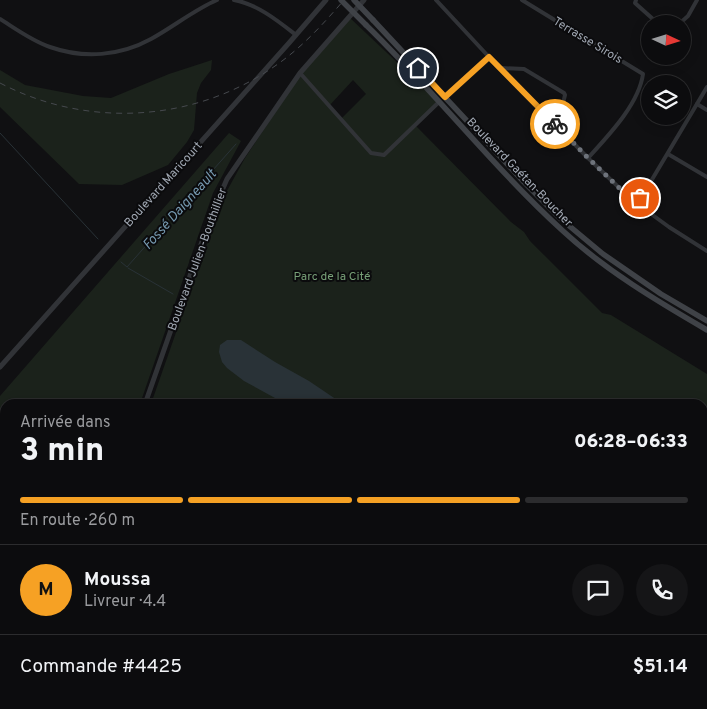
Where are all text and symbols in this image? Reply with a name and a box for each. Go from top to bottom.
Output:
street label: Terrasse Sirois [550,14,625,68]
north arrow [641,15,691,65]
map controls [641,15,691,125]
pin [397,47,439,89]
icon: home [404,54,432,82]
button: layers [641,75,691,125]
courier [530,99,580,149]
icon: bike [541,110,569,138]
street label: Boulevard Gaétan-Boucher [463,115,576,231]
street label: Boulevard Maricourt [121,139,206,231]
water label: Fossé Daigneault [140,166,221,254]
pin [619,177,661,219]
icon: bag [626,184,654,212]
street label: Boulevard Julien-Bouthillier [165,185,231,333]
park label: Parc de la Cité [294,269,370,285]
text: Arrivée dans [20,413,110,433]
text: 06:28–06:33 [574,430,688,454]
text: 3 min [20,432,104,472]
text: En route · 260 m [20,511,135,531]
button: chat [572,564,624,616]
button: phone [636,564,688,616]
text: Moussa [84,568,151,592]
text: M [38,578,54,602]
text: Livreur · 4.4 [84,592,166,612]
text: Commande #4425 [20,655,182,679]
text: $51.14 [633,655,688,679]

